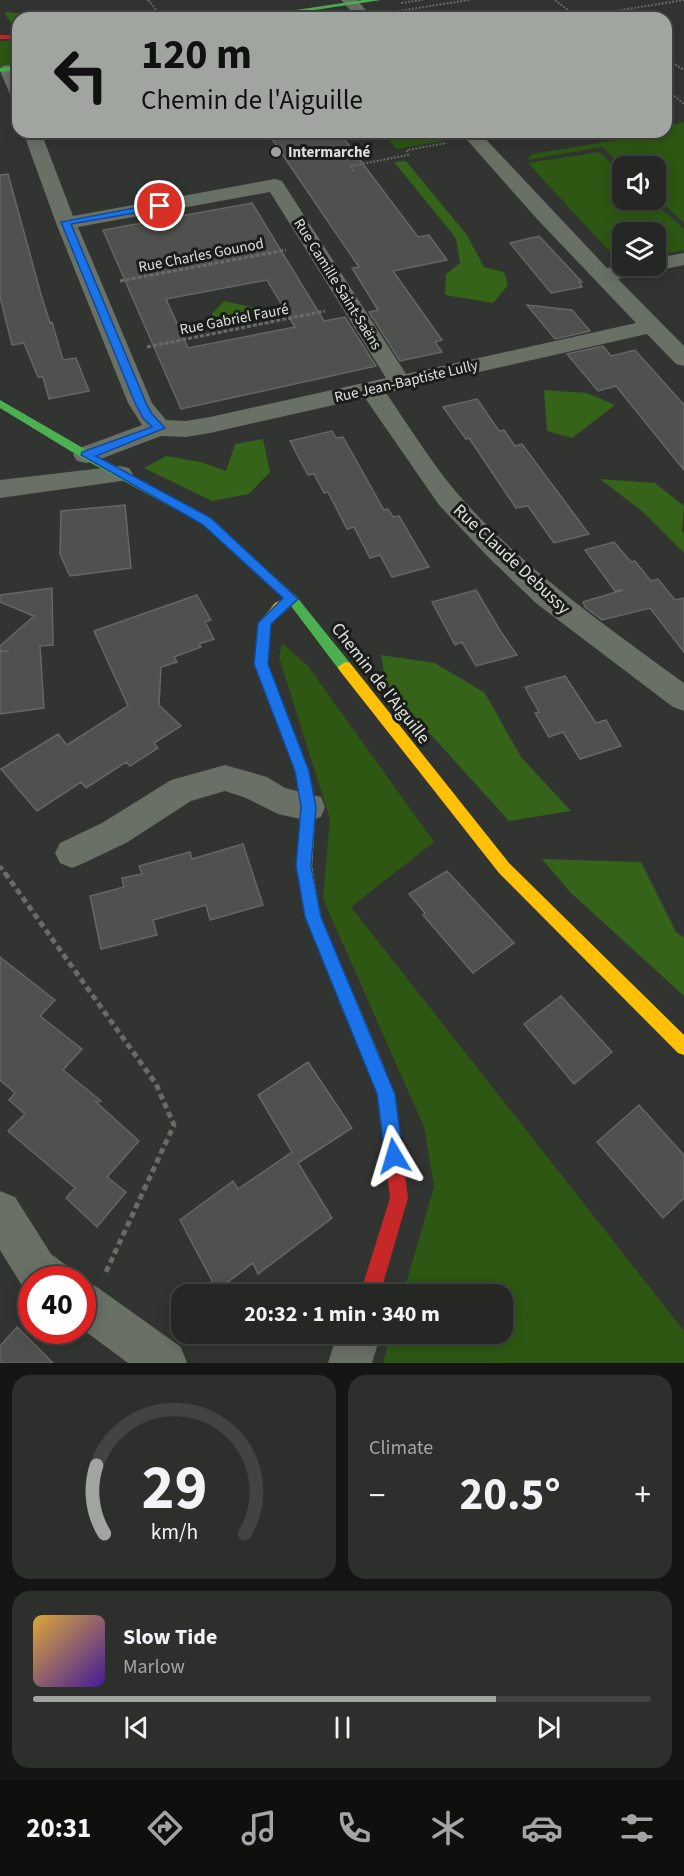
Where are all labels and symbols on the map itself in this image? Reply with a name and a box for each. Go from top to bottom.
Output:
place label: Intermarché [288,142,370,163]
marker: Intermarché [269,145,283,159]
pin [134,180,185,231]
street label: Rue Camille Saint-Saëns [289,214,387,354]
street label: Rue Charles Gounod [137,233,266,278]
street label: Rue Gabriel Fauré [178,299,290,340]
street label: Rue Jean-Baptiste Lully [332,355,480,408]
street label: Rue Claude Debussy [448,498,576,621]
street label: Chemin de l'Aiguille [325,617,436,749]
position arrow [362,1124,426,1188]
speed limit sign: 40 [18,1266,96,1344]

